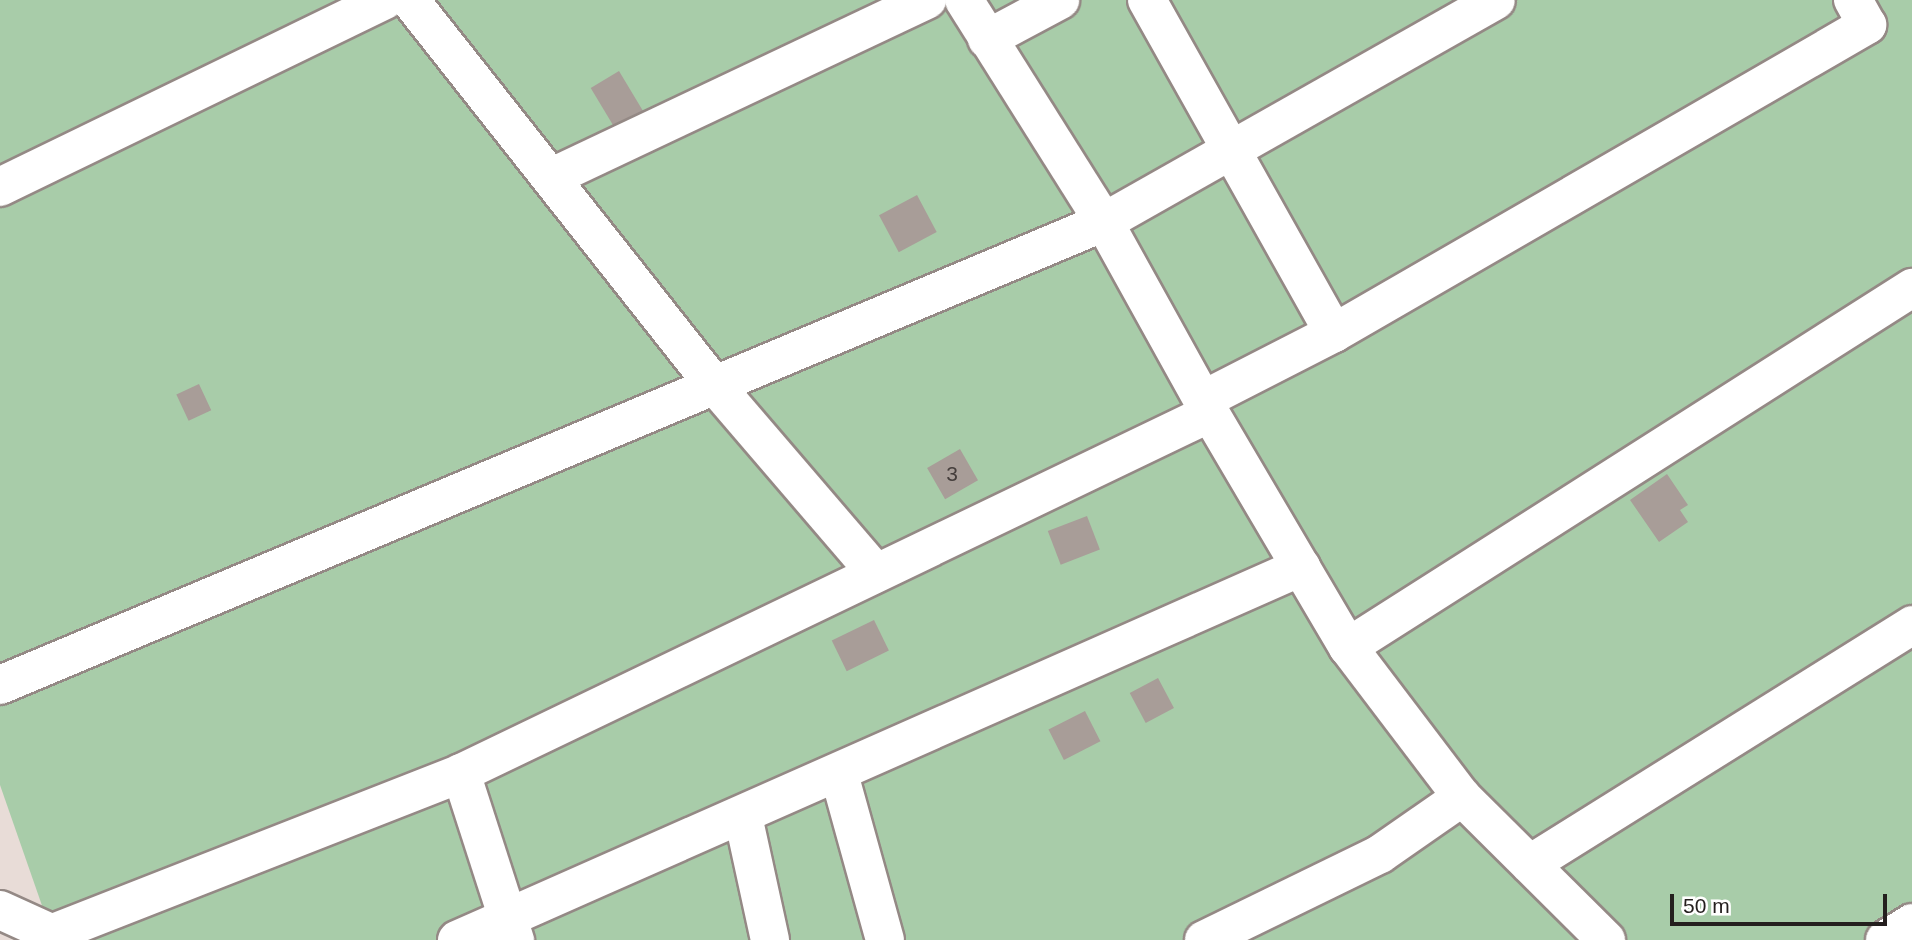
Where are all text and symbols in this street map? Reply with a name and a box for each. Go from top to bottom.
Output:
house number: 3 [946,461,958,487]
scale bar [1674,880,1891,924]
text: 50 m [1683,894,1730,917]

